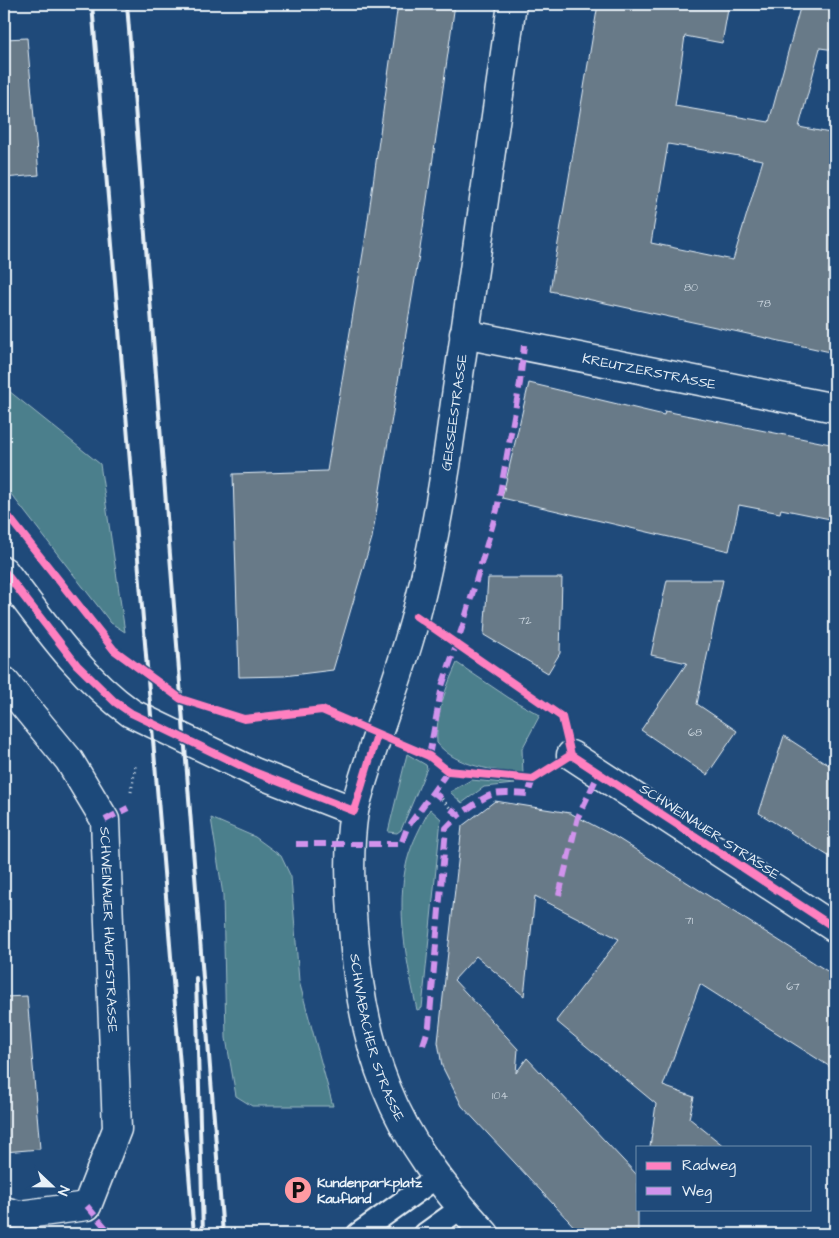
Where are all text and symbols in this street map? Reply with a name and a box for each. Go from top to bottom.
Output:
house number: 80 [684,280,698,295]
house number: 78 [757,296,771,311]
street label: KREUTZERSTRASSE [581,349,718,395]
street label: GEISSEESTRASSE [436,352,473,472]
house number: 72 [518,613,532,628]
house number: 68 [688,725,702,740]
street label: SCHWEINAUER STRASSE [635,779,784,885]
street label: SCHWEINAUER HAUPTSTRASSE [94,826,122,1034]
house number: 71 [685,913,694,928]
street label: SCHWABACHER STRASSE [344,953,410,1126]
house number: 67 [786,979,800,994]
house number: 104 [492,1088,508,1103]
legend [636,1146,812,1210]
text: Radweg [682,1155,736,1177]
north arrow [28,1160,78,1210]
place label: Kundenparkplatz Kaufland [317,1173,423,1209]
parking icon: Kundenparkplatz Kaufland [283,1175,313,1205]
text: Weg [682,1181,712,1203]
text: N [52,1183,74,1199]

